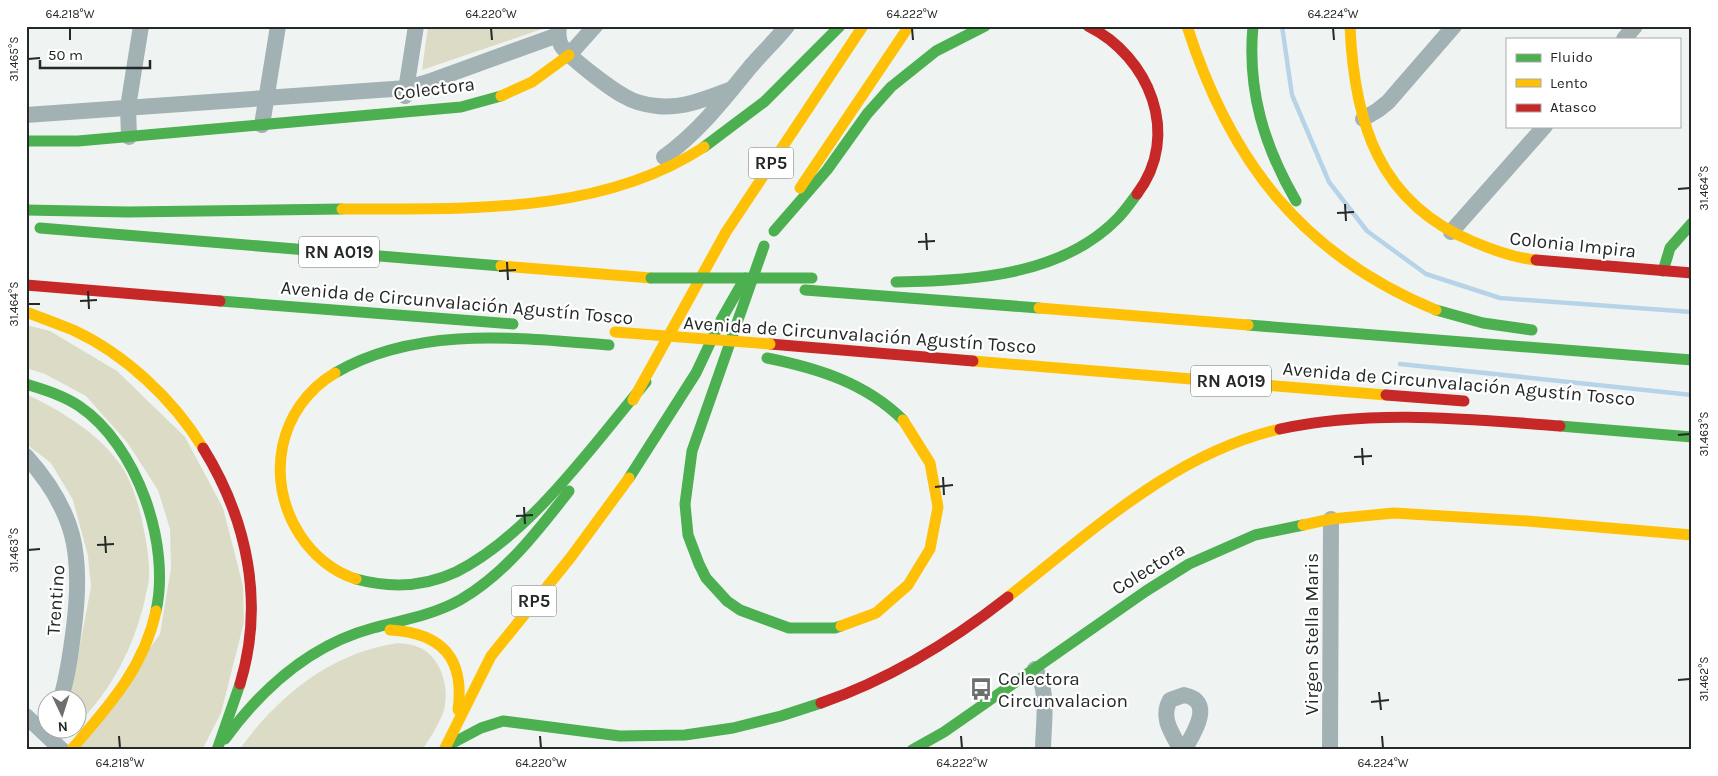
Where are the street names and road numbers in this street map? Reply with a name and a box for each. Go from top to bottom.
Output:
street label: Colectora [392,73,476,105]
road number: RP5 [748,148,794,178]
street label: Colonia Impira [1509,227,1637,263]
road number: RN A019 [299,236,379,268]
street label: Avenida de Circunvalación Agustín Tosco [280,277,634,329]
street label: Avenida de Circunvalación Agustín Tosco [683,312,1037,358]
street label: Avenida de Circunvalación Agustín Tosco [1282,358,1636,410]
road number: RN A019 [1191,366,1271,396]
street label: Colectora [1108,538,1189,600]
street label: Virgen Stella Maris [1301,553,1323,715]
street label: Trentino [43,564,69,636]
road number: RP5 [512,586,556,616]

